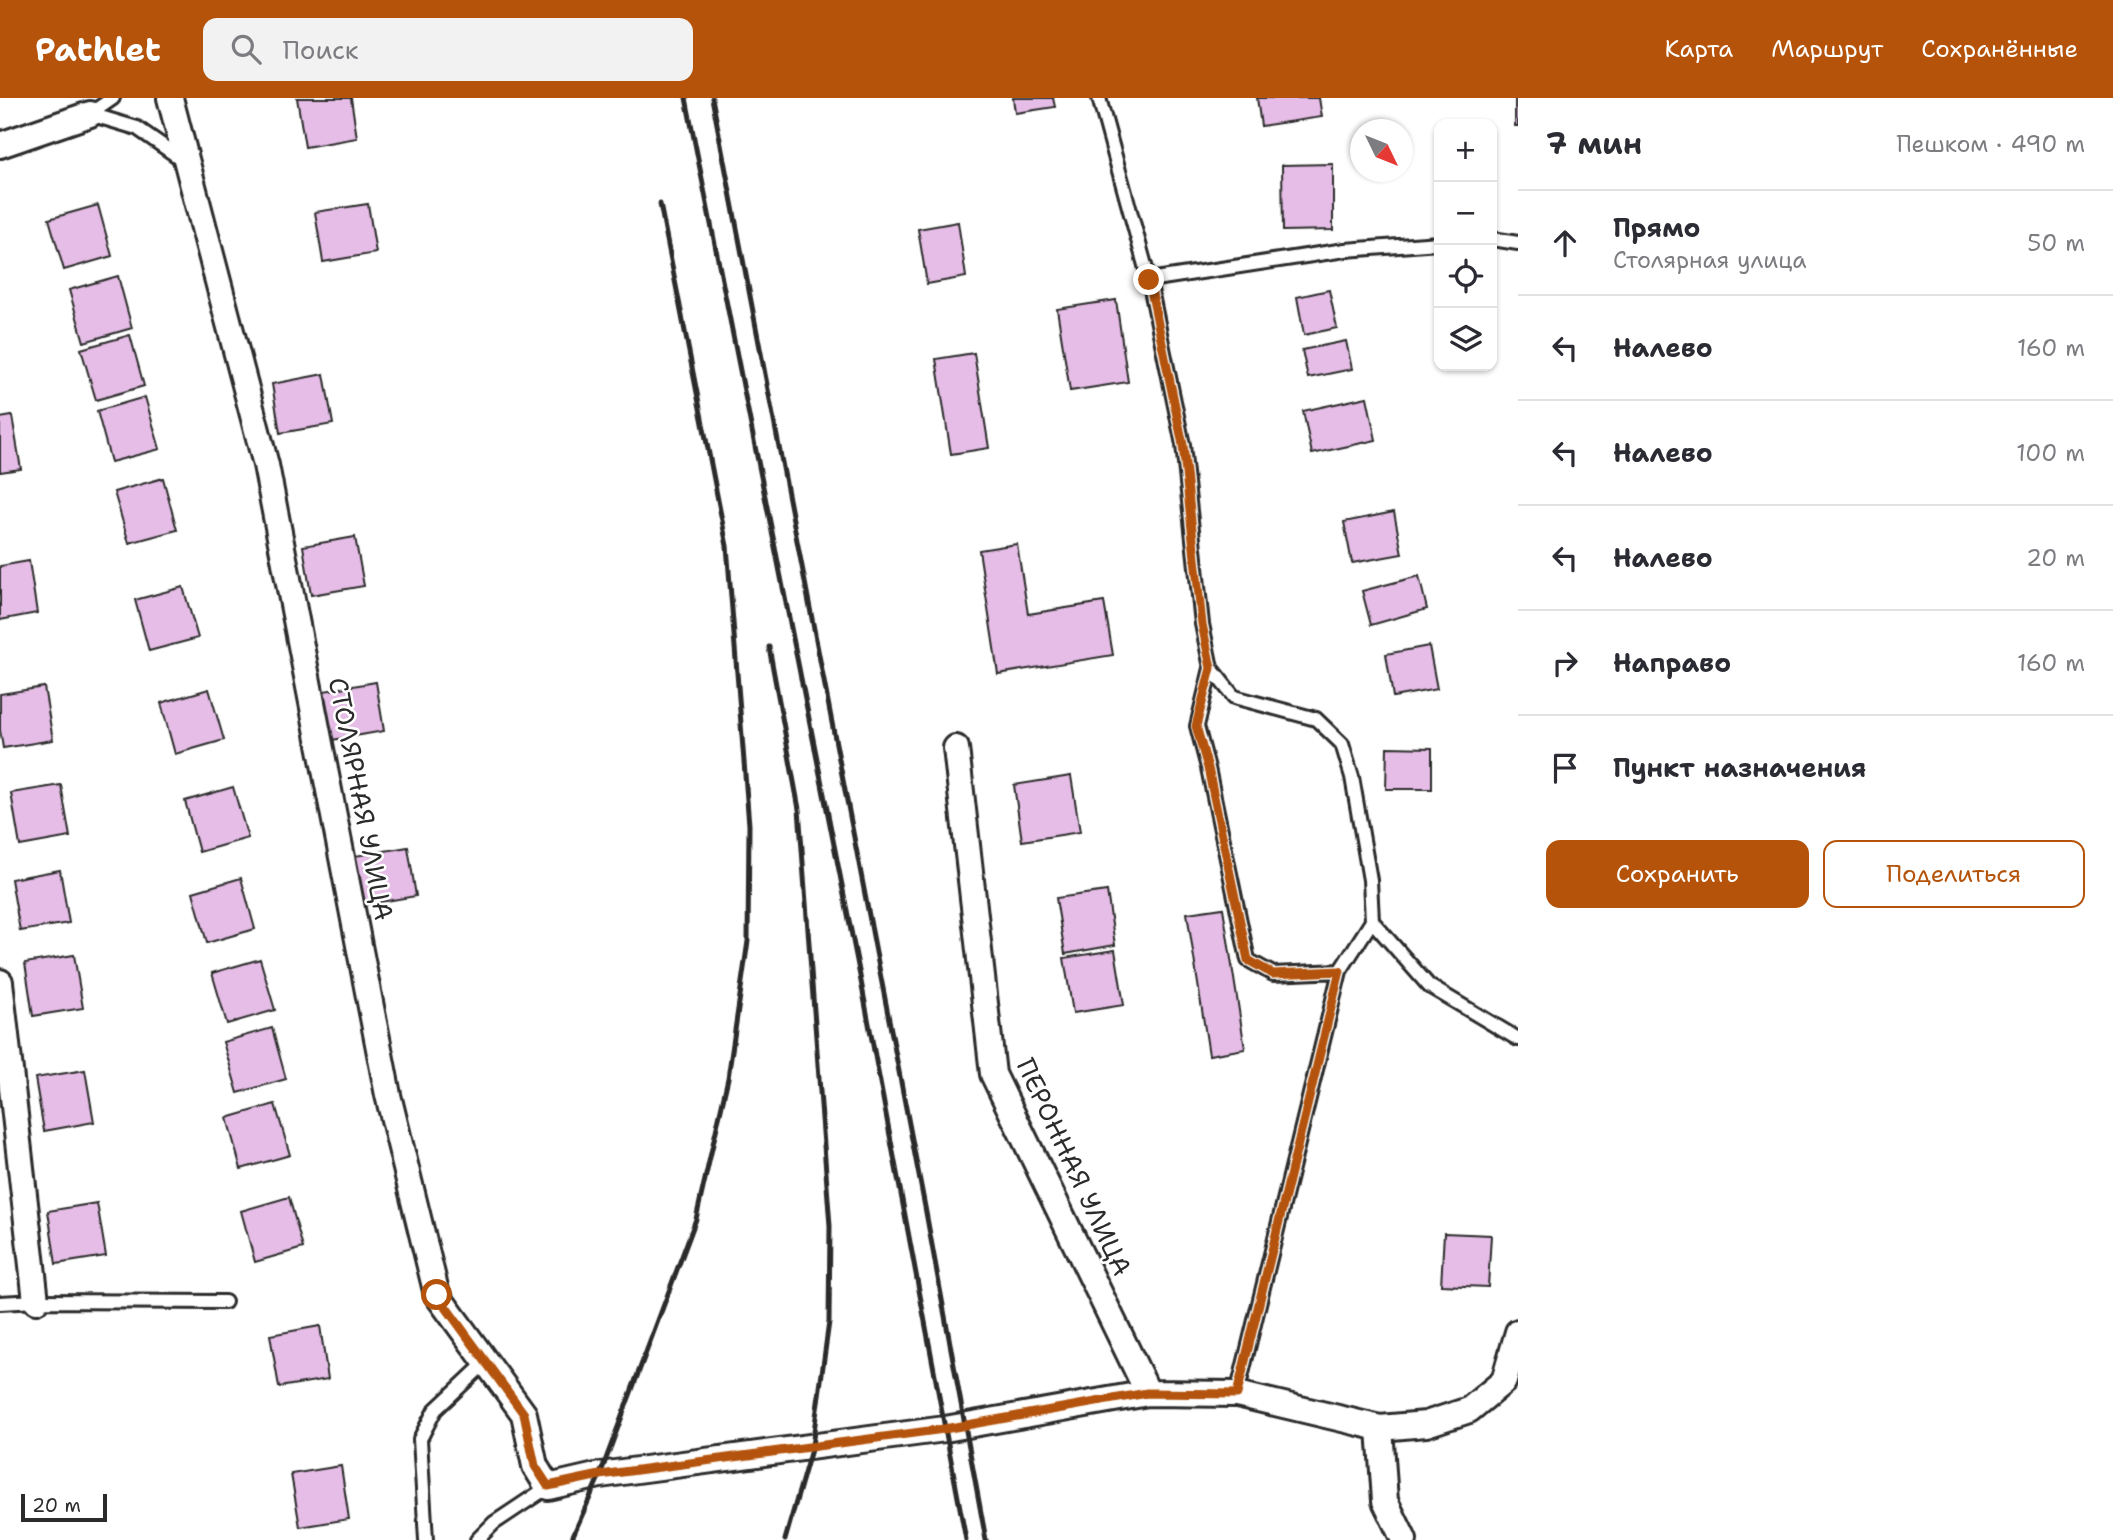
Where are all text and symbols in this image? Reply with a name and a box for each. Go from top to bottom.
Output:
search box [203,18,693,81]
text: Pathlet [35,27,161,72]
icon: search [227,30,265,68]
text: Поиск [283,32,359,67]
text: Карта [1665,33,1733,65]
text: Маршрут [1771,33,1883,65]
text: Сохранённые [1921,33,2078,65]
north arrow [1350,119,1413,182]
map controls [1434,119,1497,371]
button: + [1434,119,1497,182]
text: 7 мин [1546,123,1642,164]
text: Пешком · 490 m [1896,129,2085,159]
button: − [1434,182,1497,245]
text: Прямо [1613,210,1701,245]
icon: ahead [1546,224,1584,262]
text: 50 m [2027,228,2085,258]
button: locate [1434,245,1497,308]
text: Столярная улица [1613,245,1807,275]
route end [1133,264,1164,295]
button: layers [1434,308,1497,371]
icon: left [1546,329,1584,367]
text: Налево [1613,330,1713,365]
text: 160 m [2017,333,2085,363]
icon: left [1546,434,1584,472]
text: Налево [1613,435,1713,470]
text: 100 m [2016,438,2085,468]
icon: left [1546,539,1584,577]
text: Налево [1613,540,1713,575]
text: 20 m [2026,543,2085,573]
icon: right [1546,644,1584,682]
text: Направо [1613,645,1731,680]
text: 160 m [2017,648,2085,678]
street label: СТОЛЯРНАЯ УЛИЦА [321,674,402,923]
icon: arrive [1546,749,1584,787]
text: Пункт назначения [1613,750,1866,785]
button: Сохранить [1546,840,1809,908]
button: Поделиться [1823,840,2085,908]
street label: ПЕРОННАЯ УЛИЦА [1009,1052,1140,1281]
route start [421,1279,452,1310]
scale bar [21,1491,107,1523]
text: 20 m [32,1493,81,1518]

